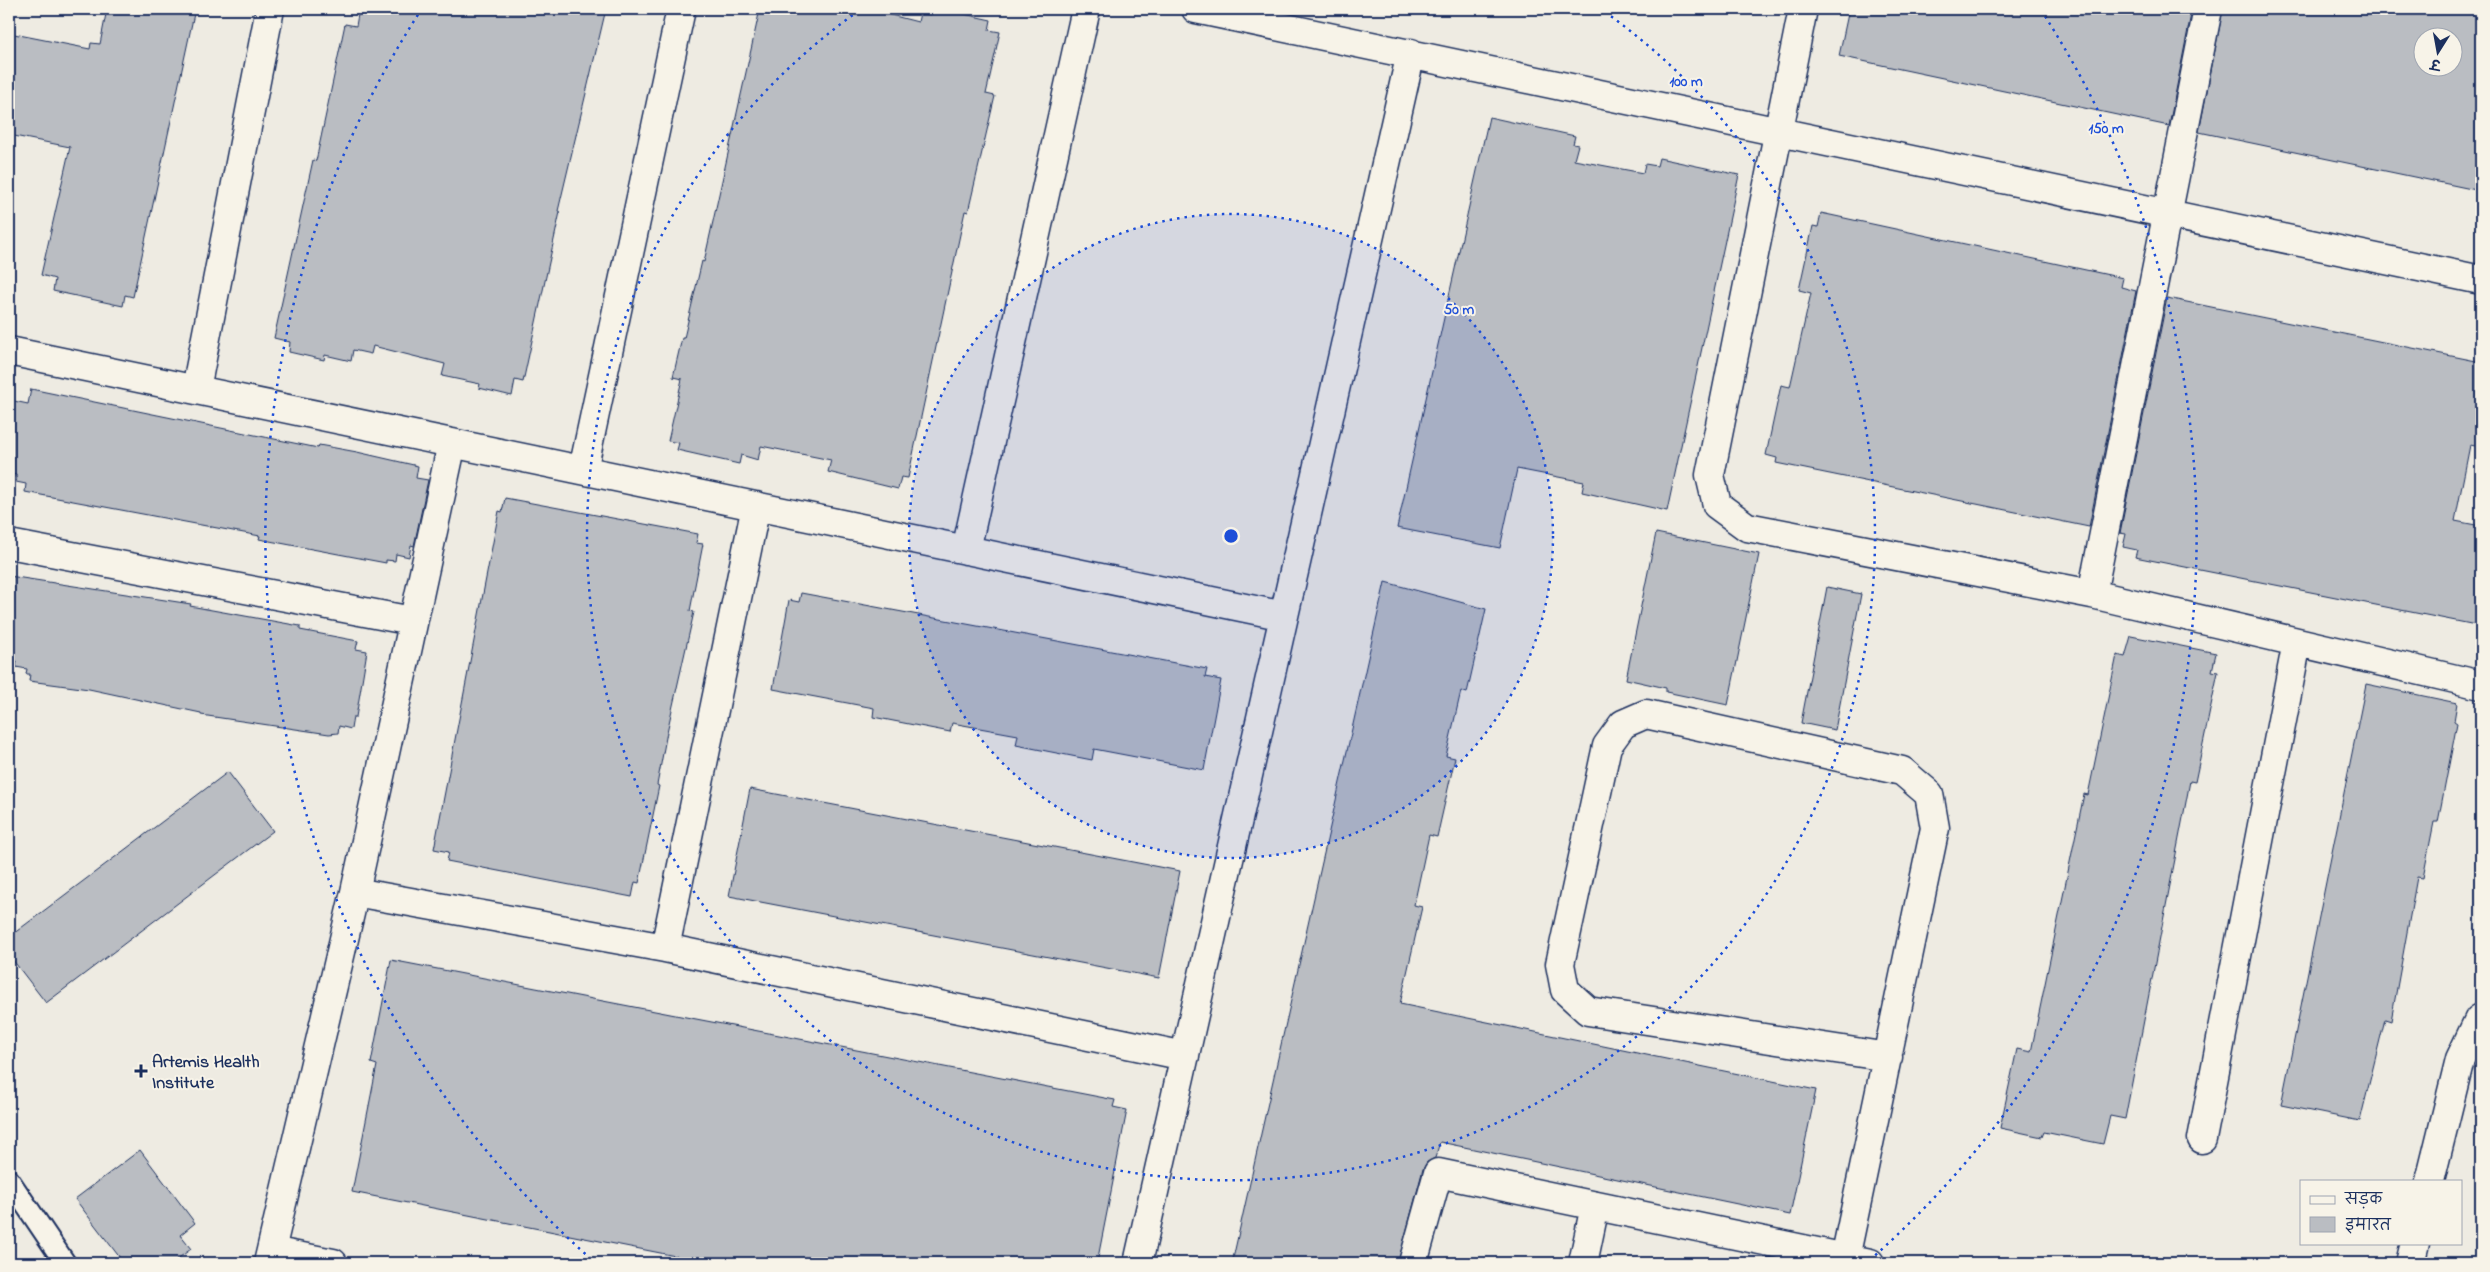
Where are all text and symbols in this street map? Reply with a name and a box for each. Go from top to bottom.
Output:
north arrow [2412,28,2462,78]
text: उ [2428,52,2444,75]
text: 100 m [1669,71,1703,93]
text: 150 m [2088,118,2124,140]
text: 50 m [1444,299,1475,321]
centre of rings [1222,527,1240,545]
place label: Artemis Health Institute [152,1050,260,1097]
marker: Artemis Health Institute [134,1064,148,1078]
legend [2300,1180,2462,1244]
text: सड़क [2344,1189,2383,1211]
text: इमारत [2345,1215,2392,1237]

